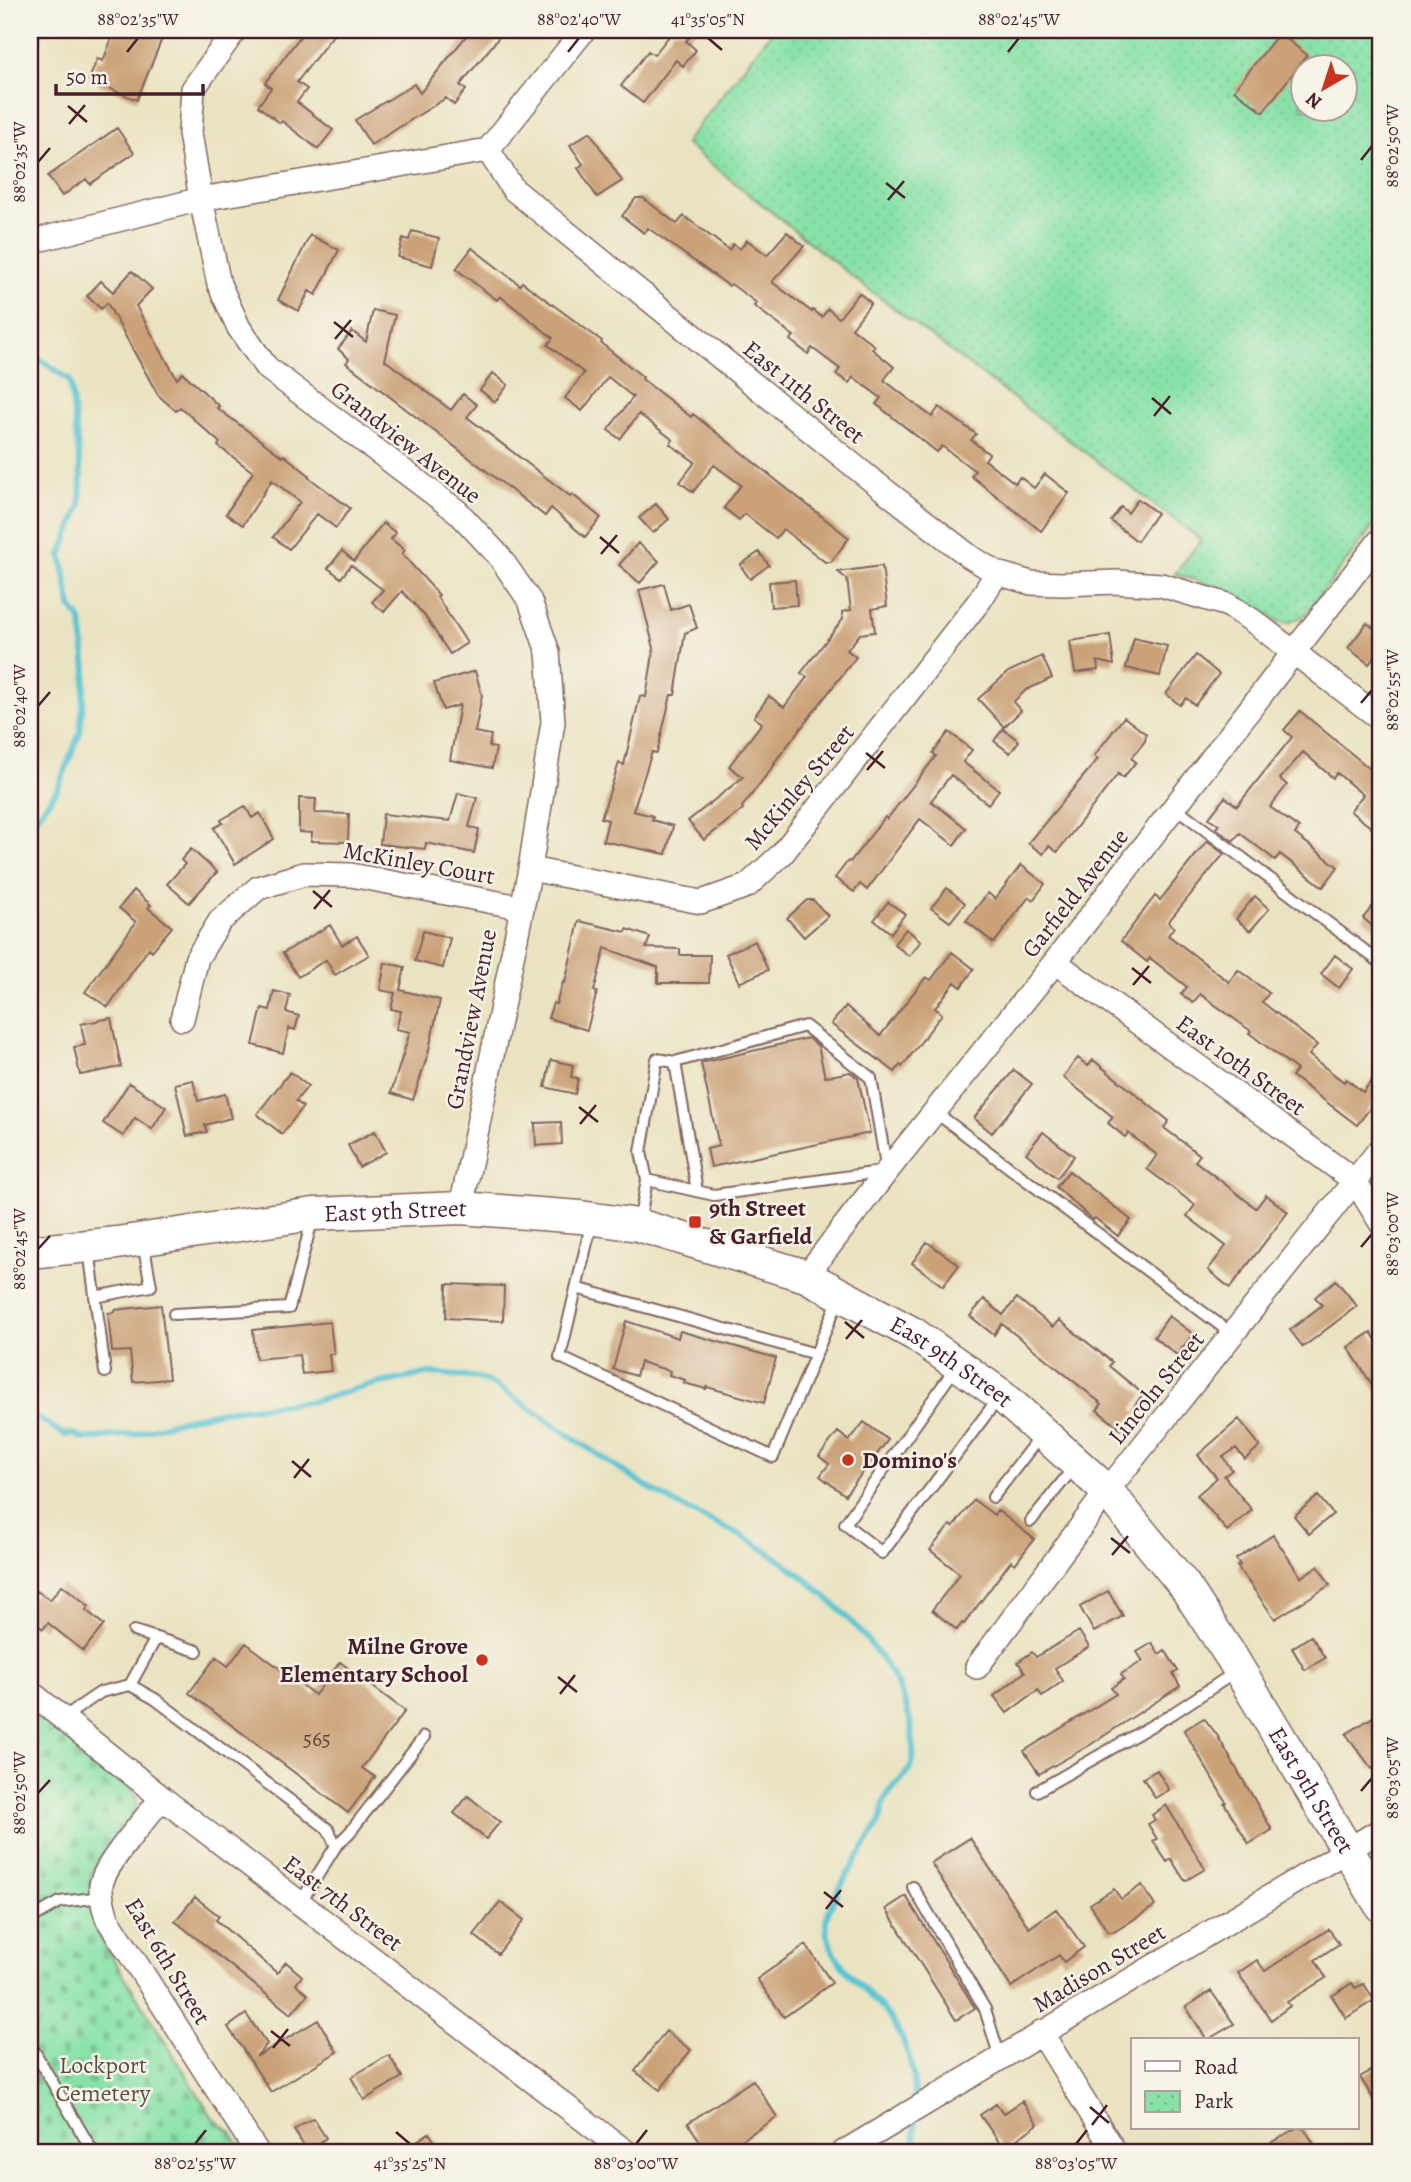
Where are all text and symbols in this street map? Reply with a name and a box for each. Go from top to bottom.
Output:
text: 88°02'35"W [97,7,179,31]
text: 88°02'40"W [537,7,621,31]
text: 41°35'05"N [671,7,745,31]
text: 88°02'45"W [978,7,1060,31]
scale bar [56,52,203,96]
north arrow [1288,52,1358,122]
text: 50 m [66,63,108,91]
text: N [1300,86,1327,115]
text: 88°02'50"W [1380,104,1404,188]
text: 88°02'35"W [7,121,31,203]
street label: East 11th Street [736,333,872,451]
street label: Grandview Avenue [324,373,488,511]
text: 88°02'55"W [1380,649,1404,731]
text: 88°02'40"W [7,664,31,748]
street label: McKinley Street [737,717,861,857]
street label: Garfield Avenue [1014,822,1136,964]
street label: McKinley Court [341,834,497,892]
street label: Grandview Avenue [438,926,504,1112]
street label: East 10th Street [1170,1007,1312,1123]
street label: East 9th Street [323,1192,468,1230]
place label: 9th Street & Garfield [709,1192,812,1252]
text: 88°03'00"W [1380,1192,1404,1276]
text: 88°02'45"W [7,1208,31,1290]
marker: 9th Street & Garfield [687,1214,703,1230]
street label: East 9th Street [884,1308,1020,1415]
street label: Lincoln Street [1101,1325,1211,1451]
place label: Domino's [862,1444,957,1476]
marker: Domino's [840,1452,856,1468]
place label: Milne Grove Elementary School [280,1630,469,1690]
marker: Milne Grove Elementary School [474,1652,490,1668]
street label: East 9th Street [1261,1721,1362,1860]
house number: 565 [303,1725,331,1753]
text: 88°03'05"W [1380,1736,1404,1819]
text: 88°02'50"W [7,1751,31,1835]
street label: East 7th Street [277,1848,409,1958]
street label: East 6th Street [118,1892,219,2031]
street label: Madison Street [1027,1916,1171,2020]
legend [1131,2038,1358,2130]
park label: Lockport Cemetery [56,2049,151,2109]
text: Road [1194,2053,1238,2081]
text: Park [1194,2087,1234,2115]
text: 88°02'55"W [154,2151,236,2175]
text: 41°35'25"N [374,2151,446,2175]
text: 88°03'00"W [594,2151,678,2175]
text: 88°03'05"W [1035,2151,1118,2175]

